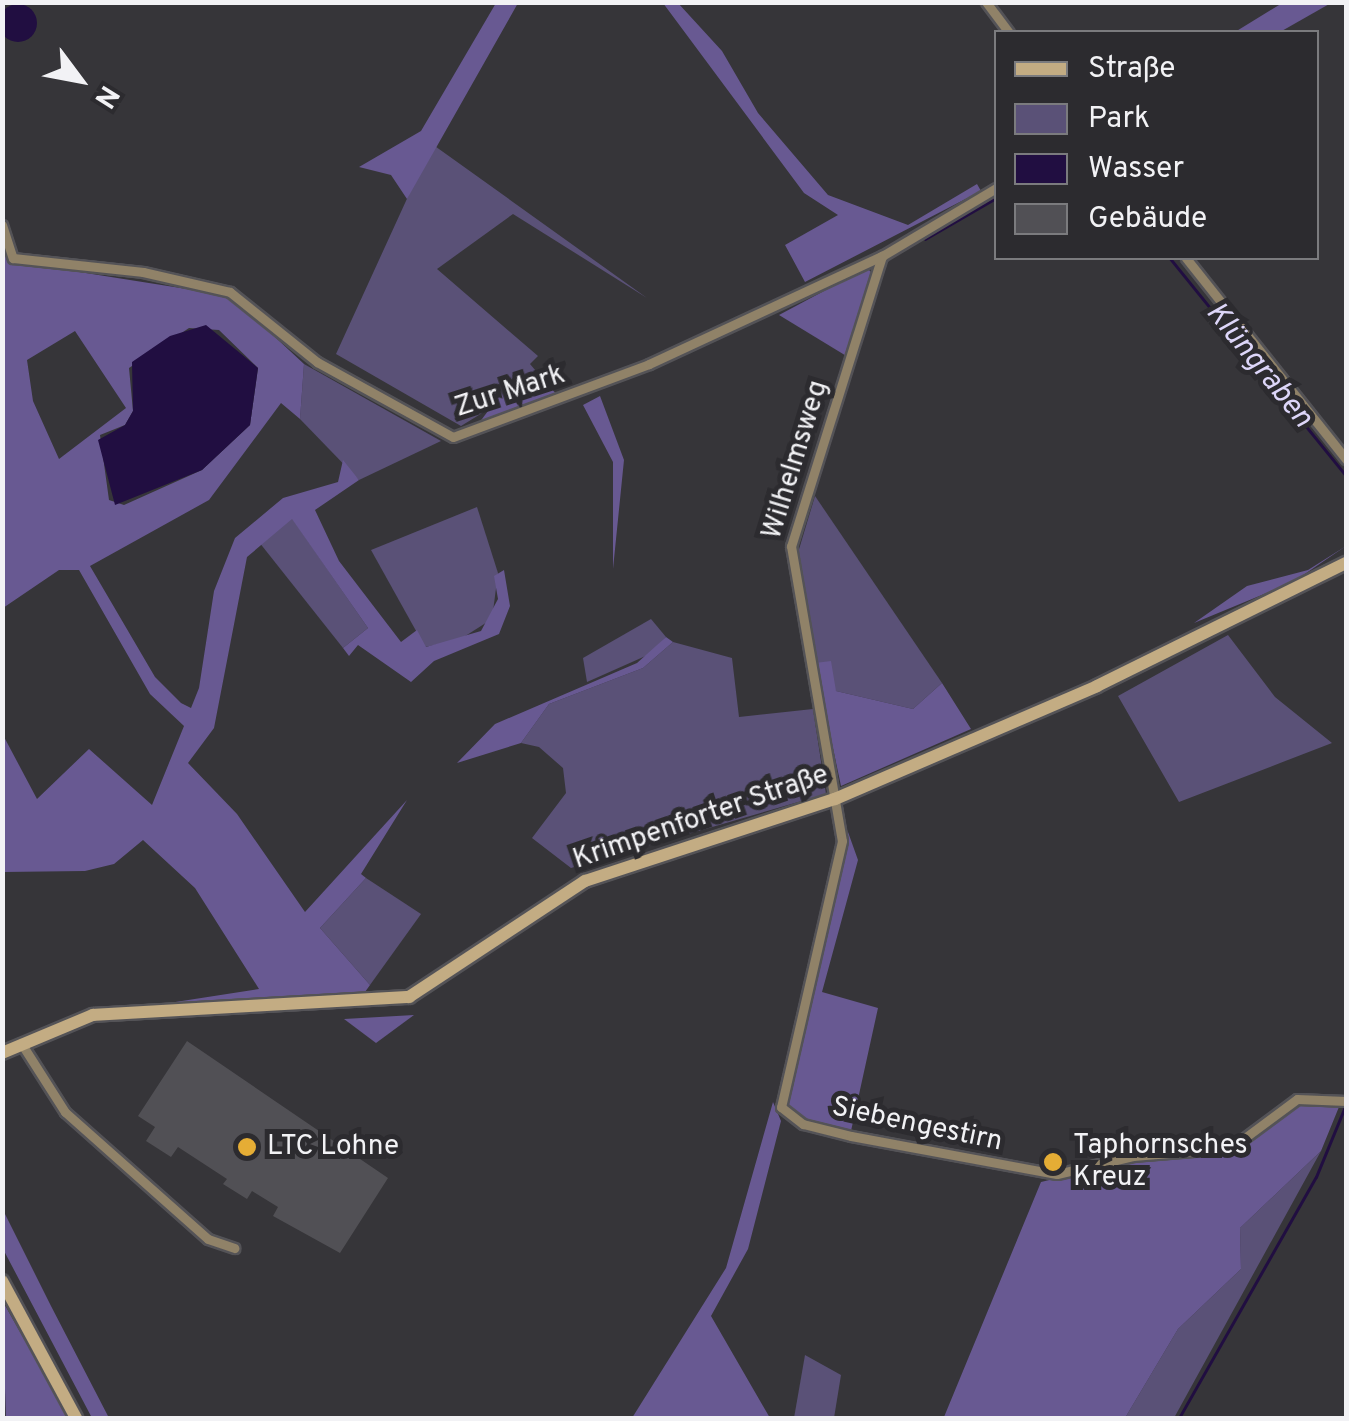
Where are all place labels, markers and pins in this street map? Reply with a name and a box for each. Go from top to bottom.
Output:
place label: Taphornsches Kreuz [1073,1129,1248,1195]
place label: LTC Lohne [267,1130,399,1164]
marker: LTC Lohne [236,1136,258,1158]
marker: Taphornsches Kreuz [1042,1151,1064,1173]

